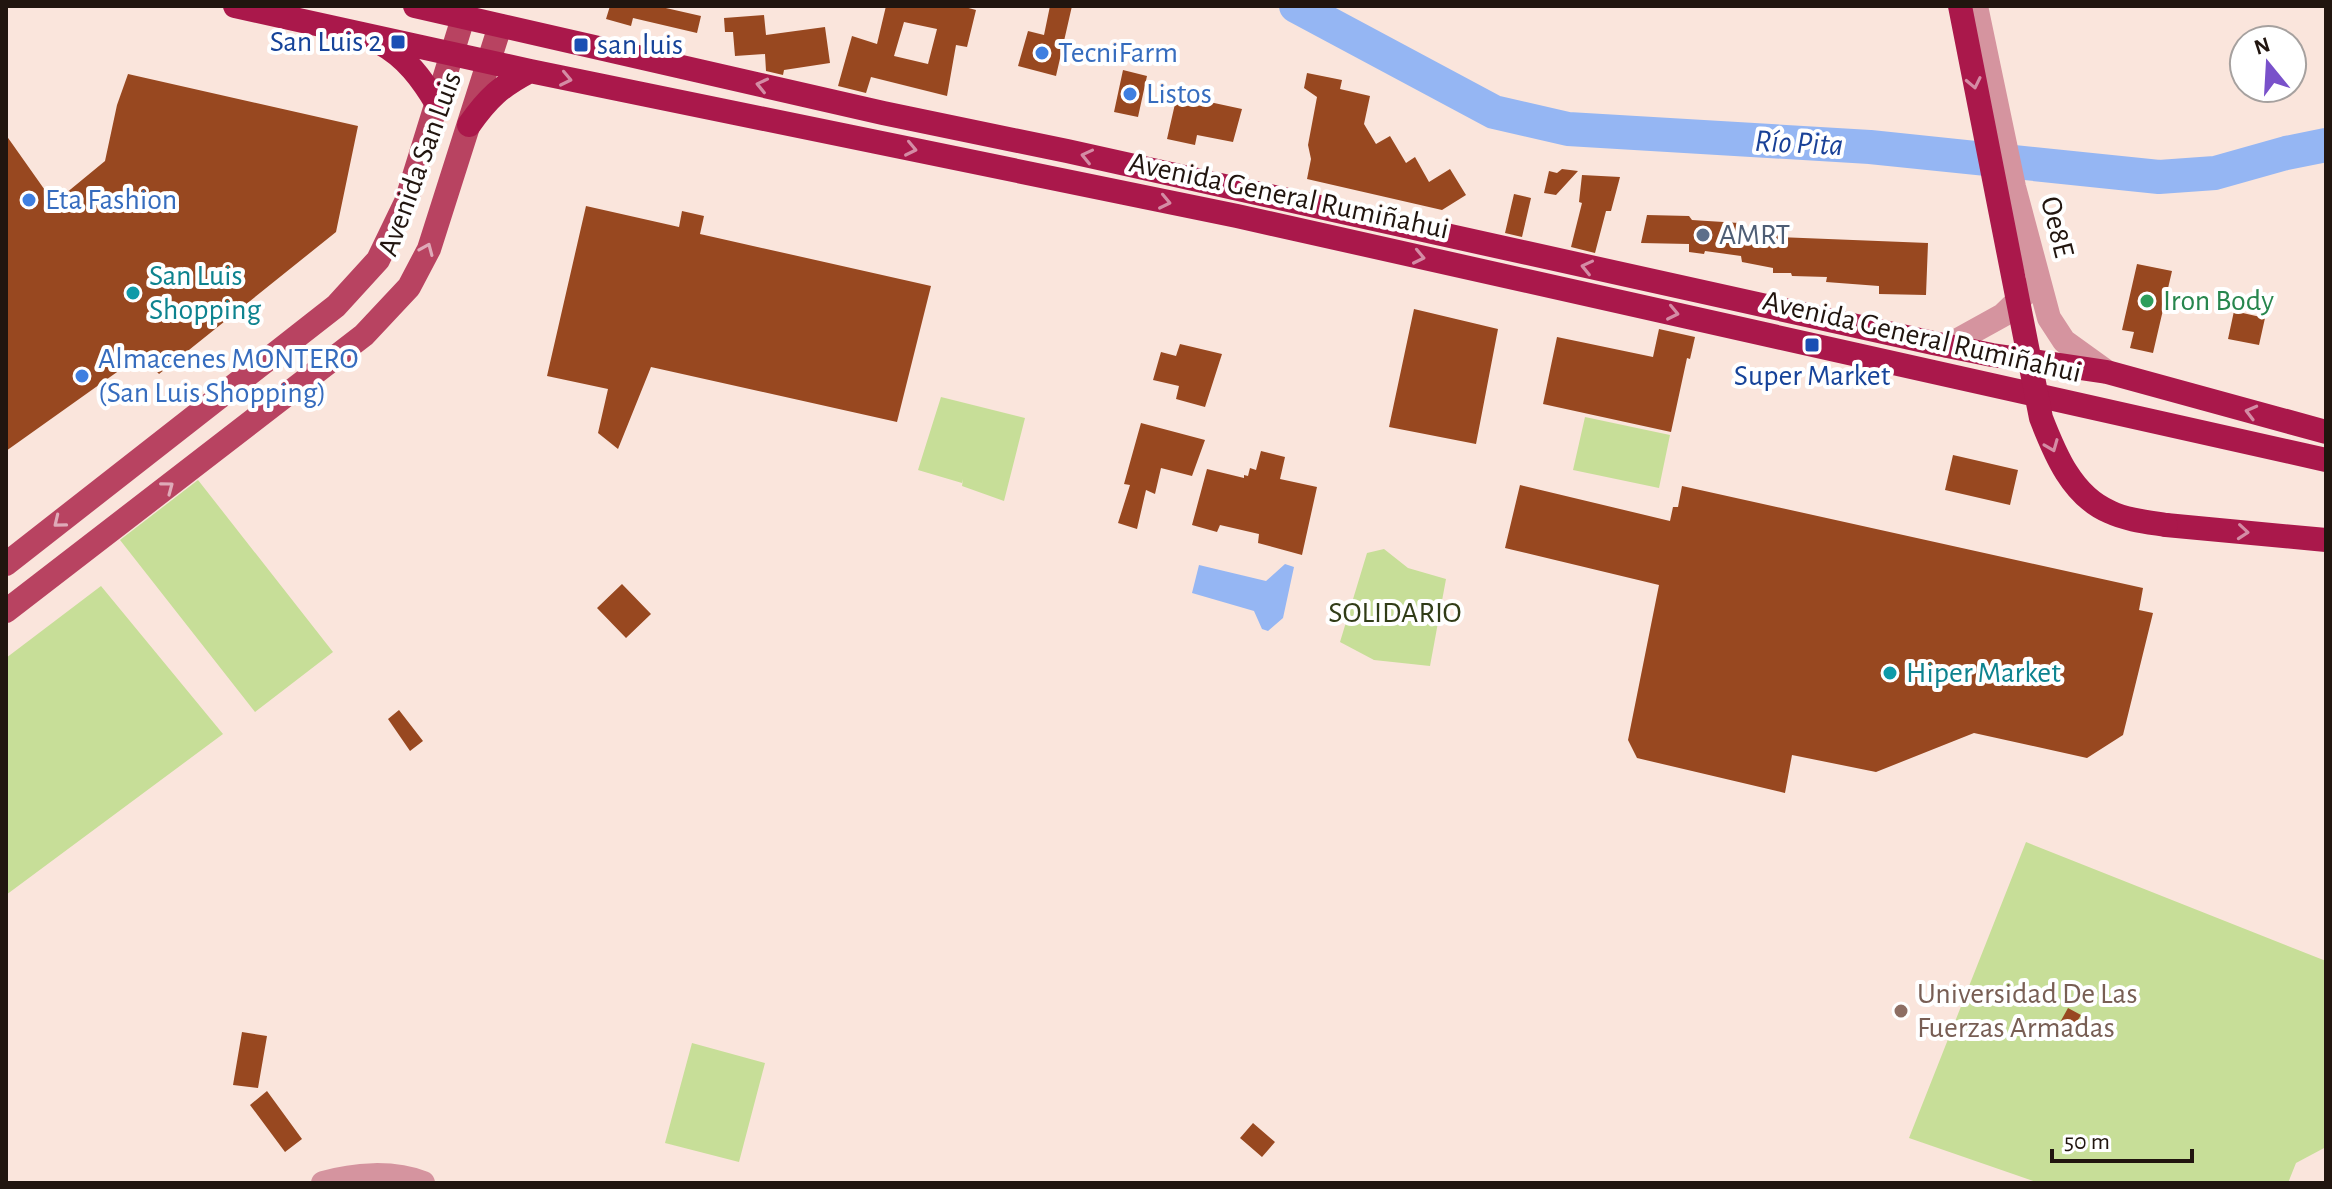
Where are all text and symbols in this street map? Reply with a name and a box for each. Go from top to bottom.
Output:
north arrow [2228,24,2308,104]
place label: San Luis 2 [270,27,382,57]
place label: san luis [597,30,683,60]
marker: San Luis 2 [389,33,407,51]
text: N [2251,33,2273,59]
marker: san luis [572,36,590,54]
place label: TecniFarm [1058,38,1178,68]
marker: TecniFarm [1033,44,1051,62]
street label: Avenida San Luis [373,68,467,260]
one-way arrow [560,69,573,86]
one-way arrow [1965,75,1982,89]
one-way arrow [756,77,769,94]
place label: Listos [1146,79,1212,109]
marker: Listos [1121,85,1139,103]
water label: Río Pita [1754,125,1844,161]
one-way arrow [903,140,917,157]
street label: Avenida General Rumiñahui [1126,147,1452,245]
one-way arrow [1081,148,1094,165]
place label: Eta Fashion [45,185,177,215]
marker: Eta Fashion [20,191,38,209]
one-way arrow [1158,193,1172,210]
street label: Oe8E [2035,194,2079,260]
place label: AMRT [1719,220,1791,250]
marker: AMRT [1694,226,1712,244]
one-way arrow [418,243,434,257]
one-way arrow [1412,248,1426,265]
one-way arrow [1580,259,1594,276]
place label: San Luis Shopping [149,261,261,325]
marker: San Luis Shopping [124,284,142,302]
street label: Avenida General Rumiñahui [1760,286,2084,388]
place label: Iron Body [2163,286,2274,316]
marker: Iron Body [2138,292,2156,310]
one-way arrow [1666,304,1680,321]
marker: Super Market [1803,336,1821,354]
place label: Almacenes MONTERO (San Luis Shopping) [98,344,359,408]
place label: Super Market [1734,361,1891,391]
marker: Almacenes MONTERO (San Luis Shopping) [73,367,91,385]
one-way arrow [2244,404,2258,421]
one-way arrow [2042,438,2058,452]
one-way arrow [159,483,174,497]
one-way arrow [54,512,68,527]
one-way arrow [2237,523,2250,540]
park label: SOLIDARIO [1328,598,1462,628]
place label: Hiper Market [1906,658,2061,688]
marker: Hiper Market [1881,664,1899,682]
place label: Universidad De Las Fuerzas Armadas [1917,979,2138,1043]
marker: Universidad De Las Fuerzas Armadas [1892,1002,1910,1020]
scale bar [2052,1113,2192,1163]
text: 50 m [2064,1130,2110,1154]

